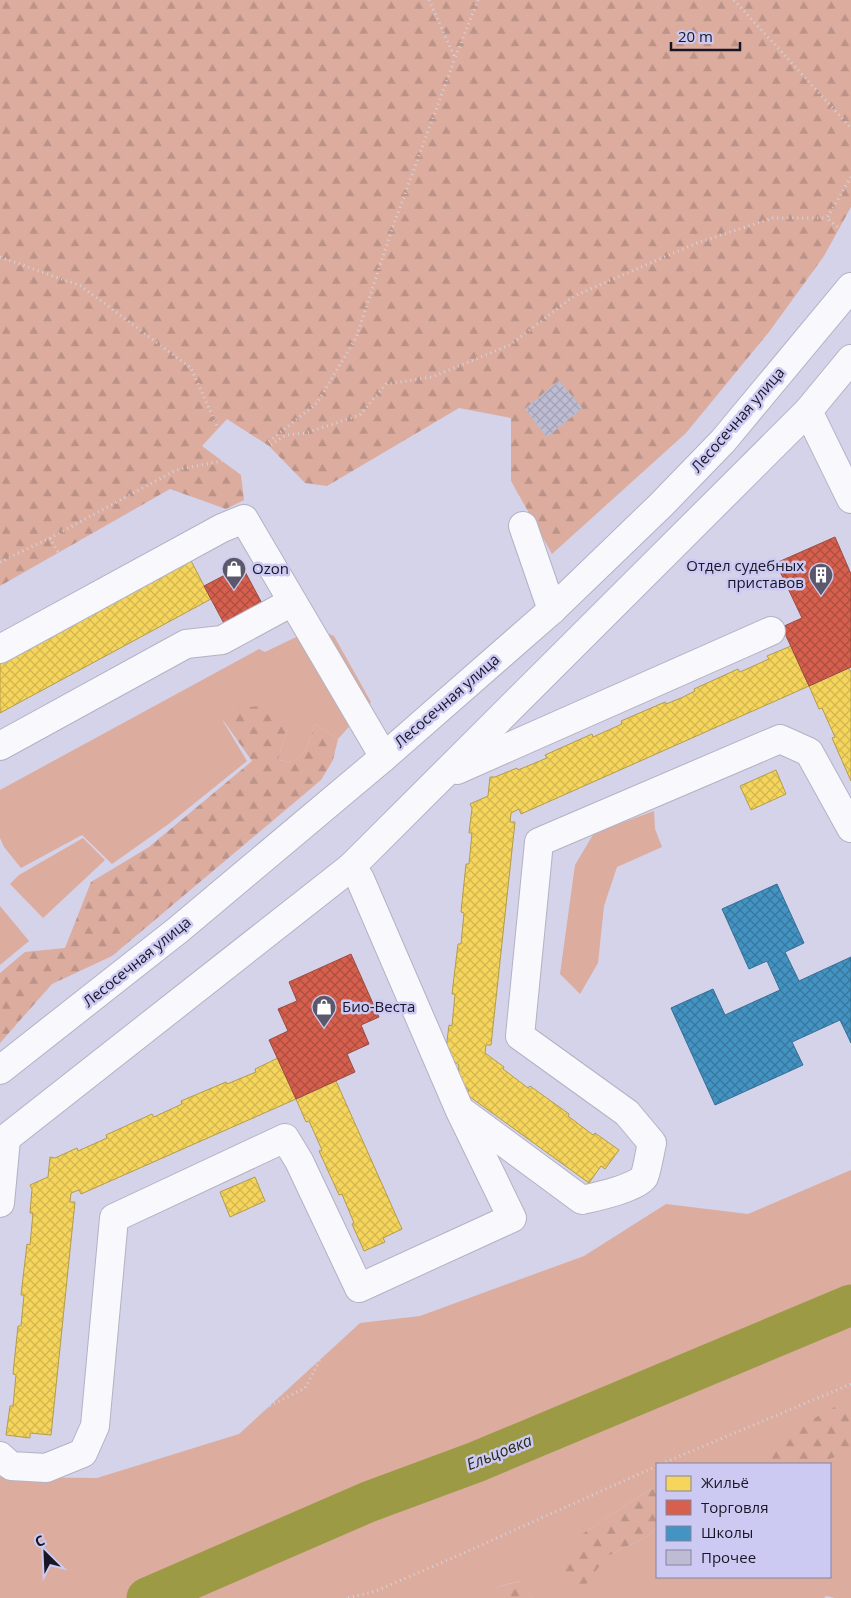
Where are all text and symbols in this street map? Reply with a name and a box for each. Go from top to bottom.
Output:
scale bar [671,20,740,52]
text: 20 m [678,26,713,46]
street label: Лесосечная улица [686,362,789,476]
place label: Отдел судебных приставов [686,555,804,592]
shop icon: Ozon [221,556,247,590]
place label: Ozon [252,558,289,578]
building icon: Отдел судебных приставов [808,562,834,596]
street label: Лесосечная улица [389,649,503,752]
street label: Лесосечная улица [78,912,194,1011]
shop icon: Био-Веста [311,994,337,1028]
place label: Био-Веста [342,996,415,1016]
water label: Ельцовка [463,1429,535,1475]
legend [656,1463,831,1578]
text: Жильё [701,1472,749,1492]
text: Торговля [701,1497,768,1517]
text: Школы [701,1522,753,1542]
north arrow [20,1528,70,1578]
text: С [32,1530,48,1551]
text: Прочее [701,1547,756,1567]

